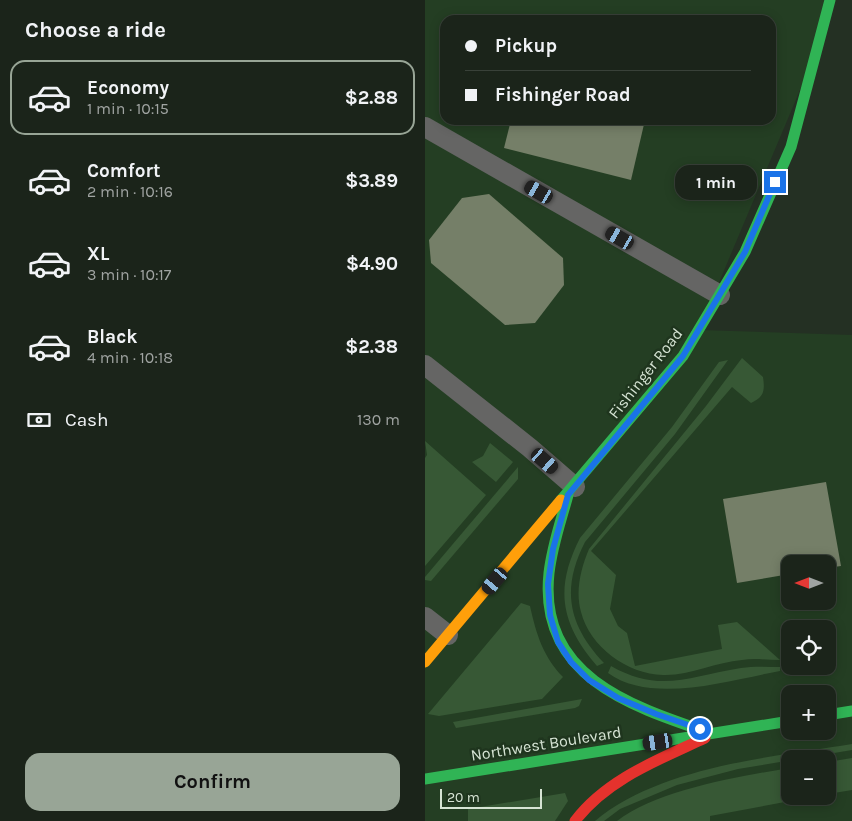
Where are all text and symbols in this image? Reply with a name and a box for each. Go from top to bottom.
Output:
text: Choose a ride [25,17,166,43]
text: Pickup [495,35,557,57]
icon: car [27,75,72,120]
text: Economy [87,77,169,99]
text: Fishinger Road [495,84,631,106]
text: $2.88 [345,87,398,109]
text: 1 min · 10:15 [87,99,169,118]
icon: car [27,158,72,203]
text: Comfort [87,160,161,182]
callout: 1 min [675,164,757,200]
text: $3.89 [345,170,398,192]
route end [764,171,786,193]
text: 1 min [696,173,736,192]
car [522,178,555,206]
text: 2 min · 10:16 [87,182,173,201]
car [603,224,636,252]
icon: car [27,241,72,286]
text: XL [87,243,109,265]
text: $4.90 [346,253,398,275]
text: 3 min · 10:17 [87,265,171,284]
icon: car [27,324,72,369]
street label: Fishinger Road [604,324,687,422]
text: Black [87,326,138,348]
text: $2.38 [345,336,398,358]
text: 4 min · 10:18 [87,348,173,367]
icon: cash [25,406,53,434]
text: Cash [65,409,109,431]
text: 130 m [357,410,400,429]
car [528,445,561,477]
north arrow [781,555,836,610]
map controls [781,555,836,805]
car [479,565,510,597]
button: locate [781,620,836,675]
button: + [781,685,836,740]
route start [689,718,711,740]
street label: Northwest Boulevard [469,722,623,765]
car [642,732,673,752]
button: − [781,750,836,805]
button: Confirm [25,753,400,811]
scale bar [440,786,543,809]
text: 20 m [447,789,480,806]

